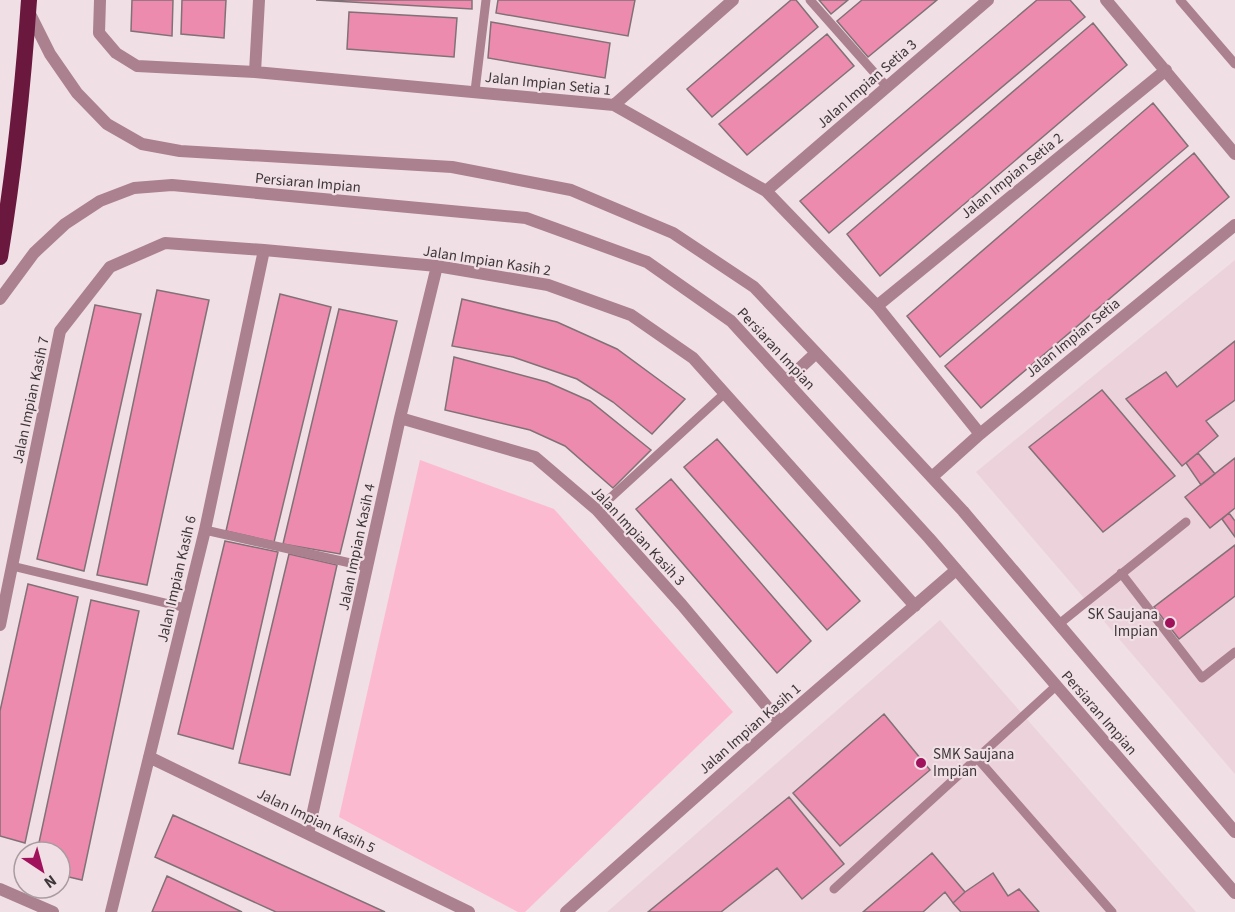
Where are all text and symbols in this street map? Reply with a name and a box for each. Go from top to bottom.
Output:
street label: Jalan Impian Setia 3 [812,35,922,133]
street label: Jalan Impian Setia 1 [484,67,612,101]
street label: Jalan Impian Setia 2 [956,128,1068,224]
street label: Persiaran Impian [254,168,362,198]
street label: Jalan Impian Kasih 2 [421,241,553,281]
street label: Jalan Impian Setia [1021,293,1125,383]
street label: Persiaran Impian [732,303,820,395]
street label: Jalan Impian Kasih 7 [7,335,55,465]
street label: Jalan Impian Kasih 4 [333,481,381,612]
street label: Jalan Impian Kasih 3 [586,482,690,590]
street label: Jalan Impian Kasih 6 [152,514,202,644]
place label: SK Saujana Impian [1088,604,1158,642]
marker: SK Saujana Impian [1163,616,1177,630]
street label: Persiaran Impian [1056,666,1142,760]
street label: Jalan Impian Kasih 1 [694,679,806,779]
place label: SMK Saujana Impian [933,744,1014,782]
marker: SMK Saujana Impian [914,756,928,770]
street label: Jalan Impian Kasih 5 [253,783,379,859]
north arrow [12,840,72,900]
text: N [39,869,61,893]

